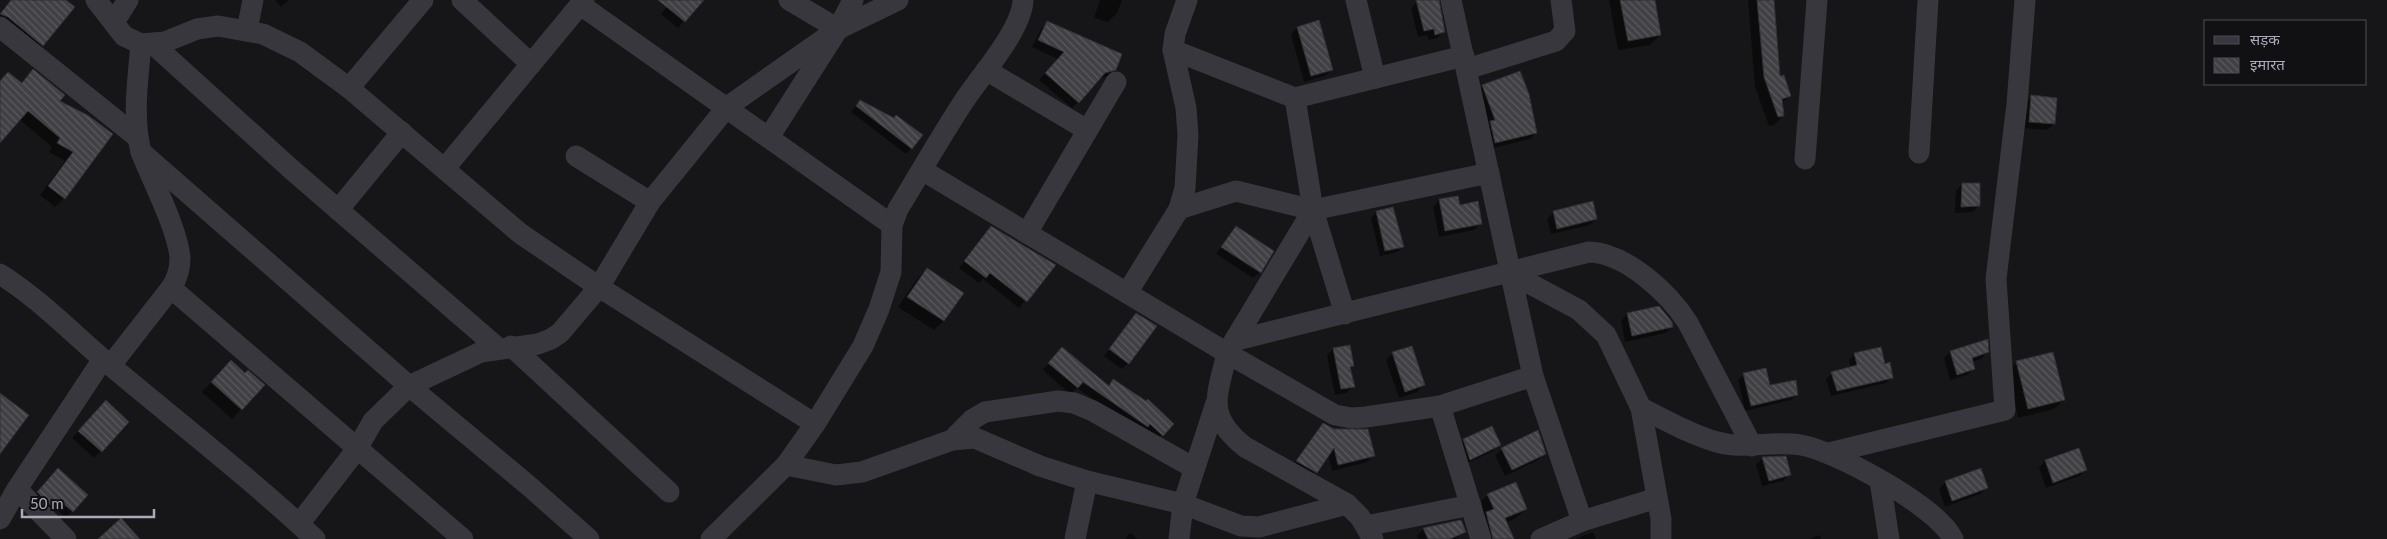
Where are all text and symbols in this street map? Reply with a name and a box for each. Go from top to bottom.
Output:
legend [2204,20,2367,85]
text: सड़क [2250,30,2280,48]
text: इमारत [2250,55,2285,73]
scale bar [22,486,155,518]
text: 50 m [30,494,64,512]

